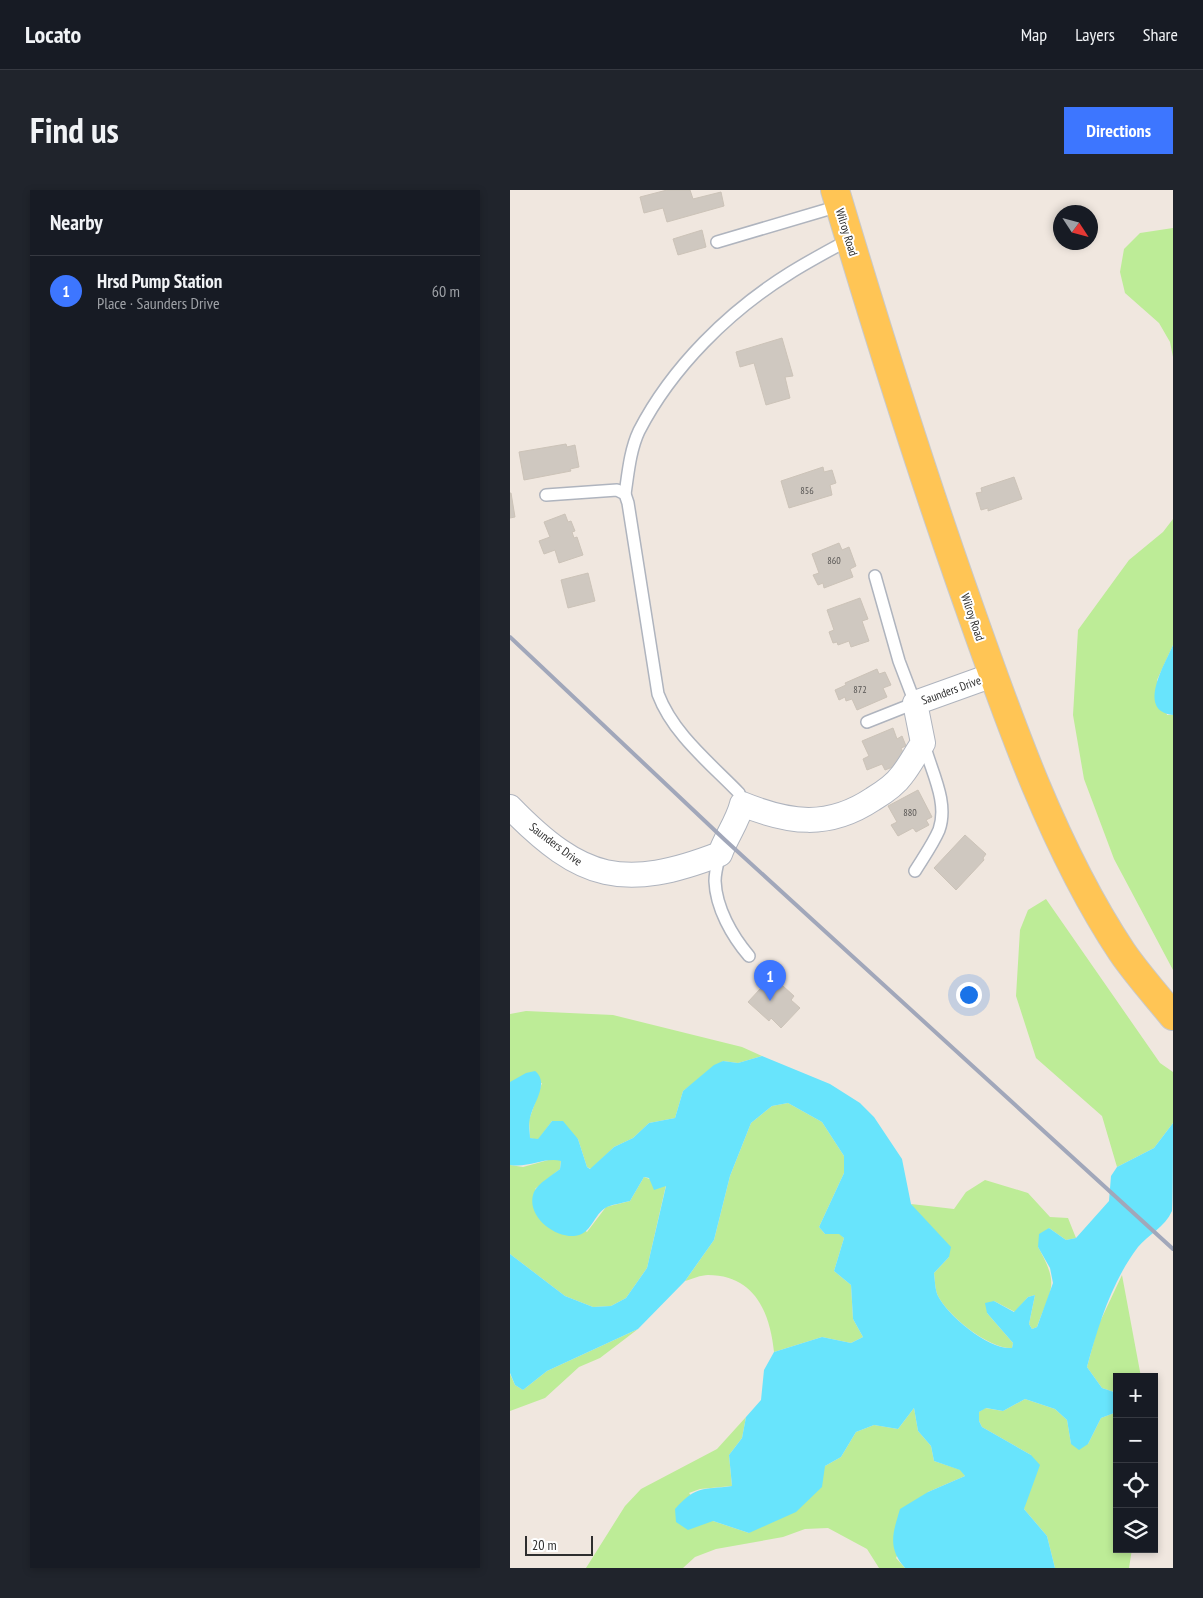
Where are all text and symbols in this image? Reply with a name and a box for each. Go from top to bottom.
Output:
text: Locato [25,19,81,50]
text: Map [1021,23,1047,46]
text: Layers [1075,23,1115,46]
text: Share [1143,23,1178,46]
text: Find us [30,107,119,153]
button: Directions [1064,107,1173,154]
north arrow [1053,205,1098,250]
street label: Wilroy Road [833,206,861,258]
text: Nearby [50,209,103,236]
text: Hrsd Pump Station [97,269,222,293]
text: 1 [62,281,70,301]
text: 60 m [432,281,460,301]
text: Place · Saunders Drive [97,293,220,313]
house number: 856 [800,484,814,497]
house number: 860 [827,554,841,567]
street label: Wilroy Road [958,591,988,643]
street label: Saunders Drive [919,672,983,708]
house number: 872 [853,683,867,696]
house number: 880 [903,806,917,819]
street label: Saunders Drive [527,819,585,869]
pin: 1 [754,960,786,1001]
your location [956,982,982,1008]
map controls [1113,1373,1158,1553]
button: + [1113,1373,1158,1418]
button: − [1113,1418,1158,1463]
button: locate [1113,1463,1158,1508]
button: layers [1113,1508,1158,1553]
scale bar [525,1533,592,1556]
text: 20 m [532,1536,557,1554]

